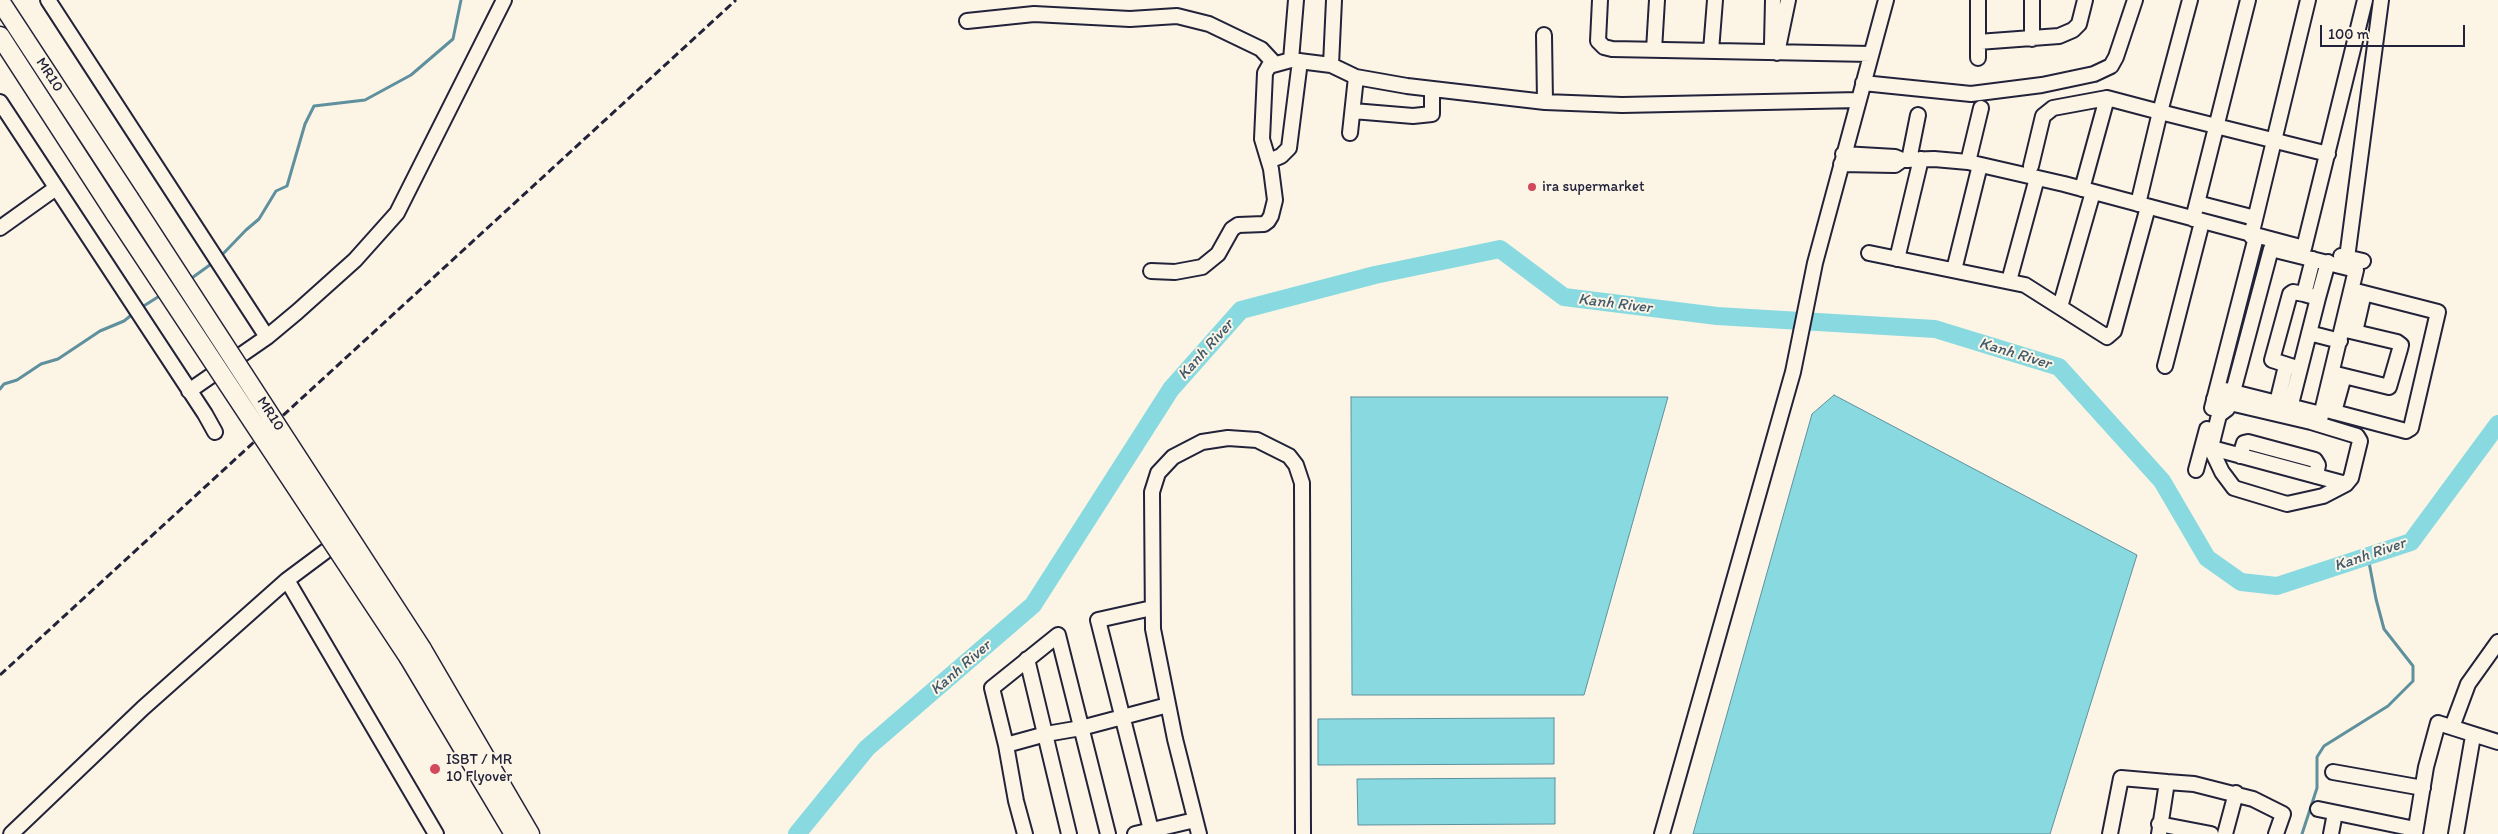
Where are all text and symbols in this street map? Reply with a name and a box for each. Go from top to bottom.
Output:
scale bar [2323,15,2468,47]
text: 100 m [2328,25,2369,43]
street label: MR10 [31,54,67,96]
place label: ira supermarket [1542,178,1645,196]
marker: ira supermarket [1526,181,1538,193]
water label: Kanh River [1577,290,1653,318]
water label: Kanh River [1174,316,1238,384]
water label: Kanh River [1977,334,2053,374]
street label: MR10 [252,393,288,435]
water label: Kanh River [2332,534,2408,576]
water label: Kanh River [927,636,995,700]
place label: ISBT / MR 10 Flyover [446,751,512,786]
marker: ISBT / MR 10 Flyover [428,762,442,776]

